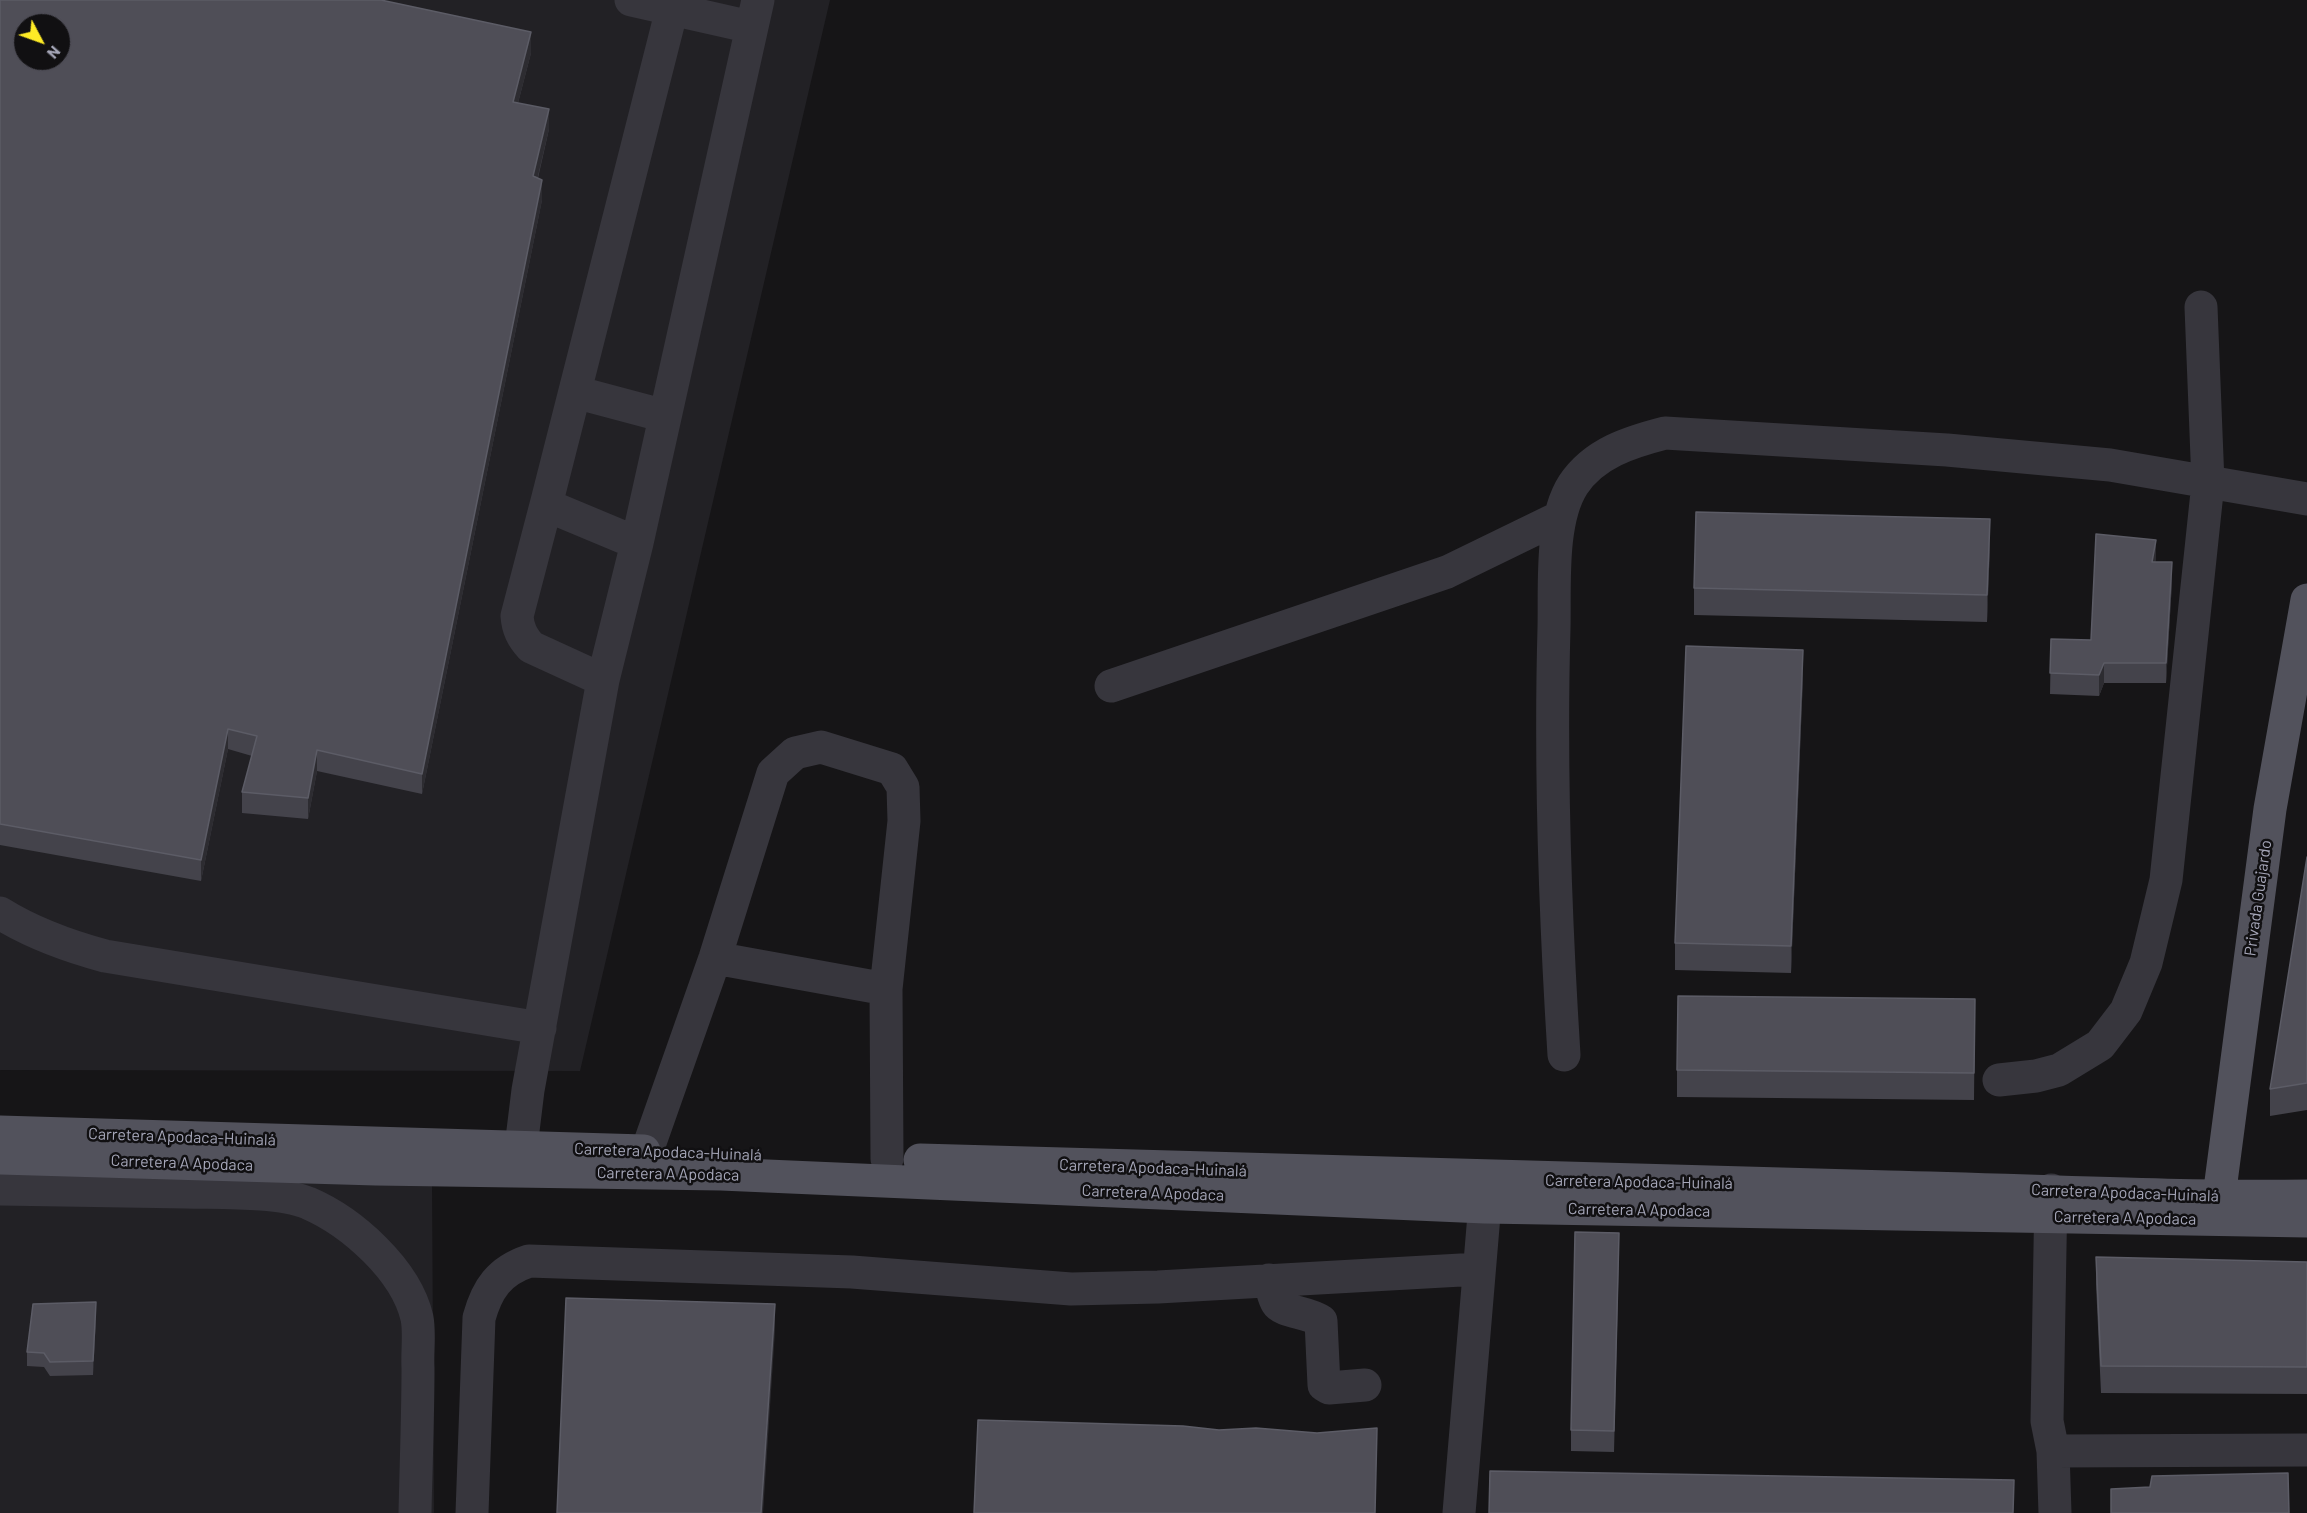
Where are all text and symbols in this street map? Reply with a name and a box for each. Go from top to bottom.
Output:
north arrow [12,12,72,72]
text: N [44,43,65,63]
street label: Privada Guajardo [2240,839,2276,957]
street label: Carretera Apodaca-Huinalá [88,1124,276,1150]
street label: Carretera Apodaca-Huinalá [574,1139,762,1165]
street label: Carretera A Apodaca [110,1151,254,1175]
street label: Carretera Apodaca-Huinalá [1059,1155,1247,1181]
street label: Carretera A Apodaca [597,1163,739,1185]
street label: Carretera Apodaca-Huinalá [1545,1171,1733,1193]
street label: Carretera Apodaca-Huinalá [2031,1180,2219,1206]
street label: Carretera A Apodaca [1081,1181,1225,1205]
street label: Carretera A Apodaca [1568,1199,1710,1221]
street label: Carretera A Apodaca [2054,1207,2196,1229]

